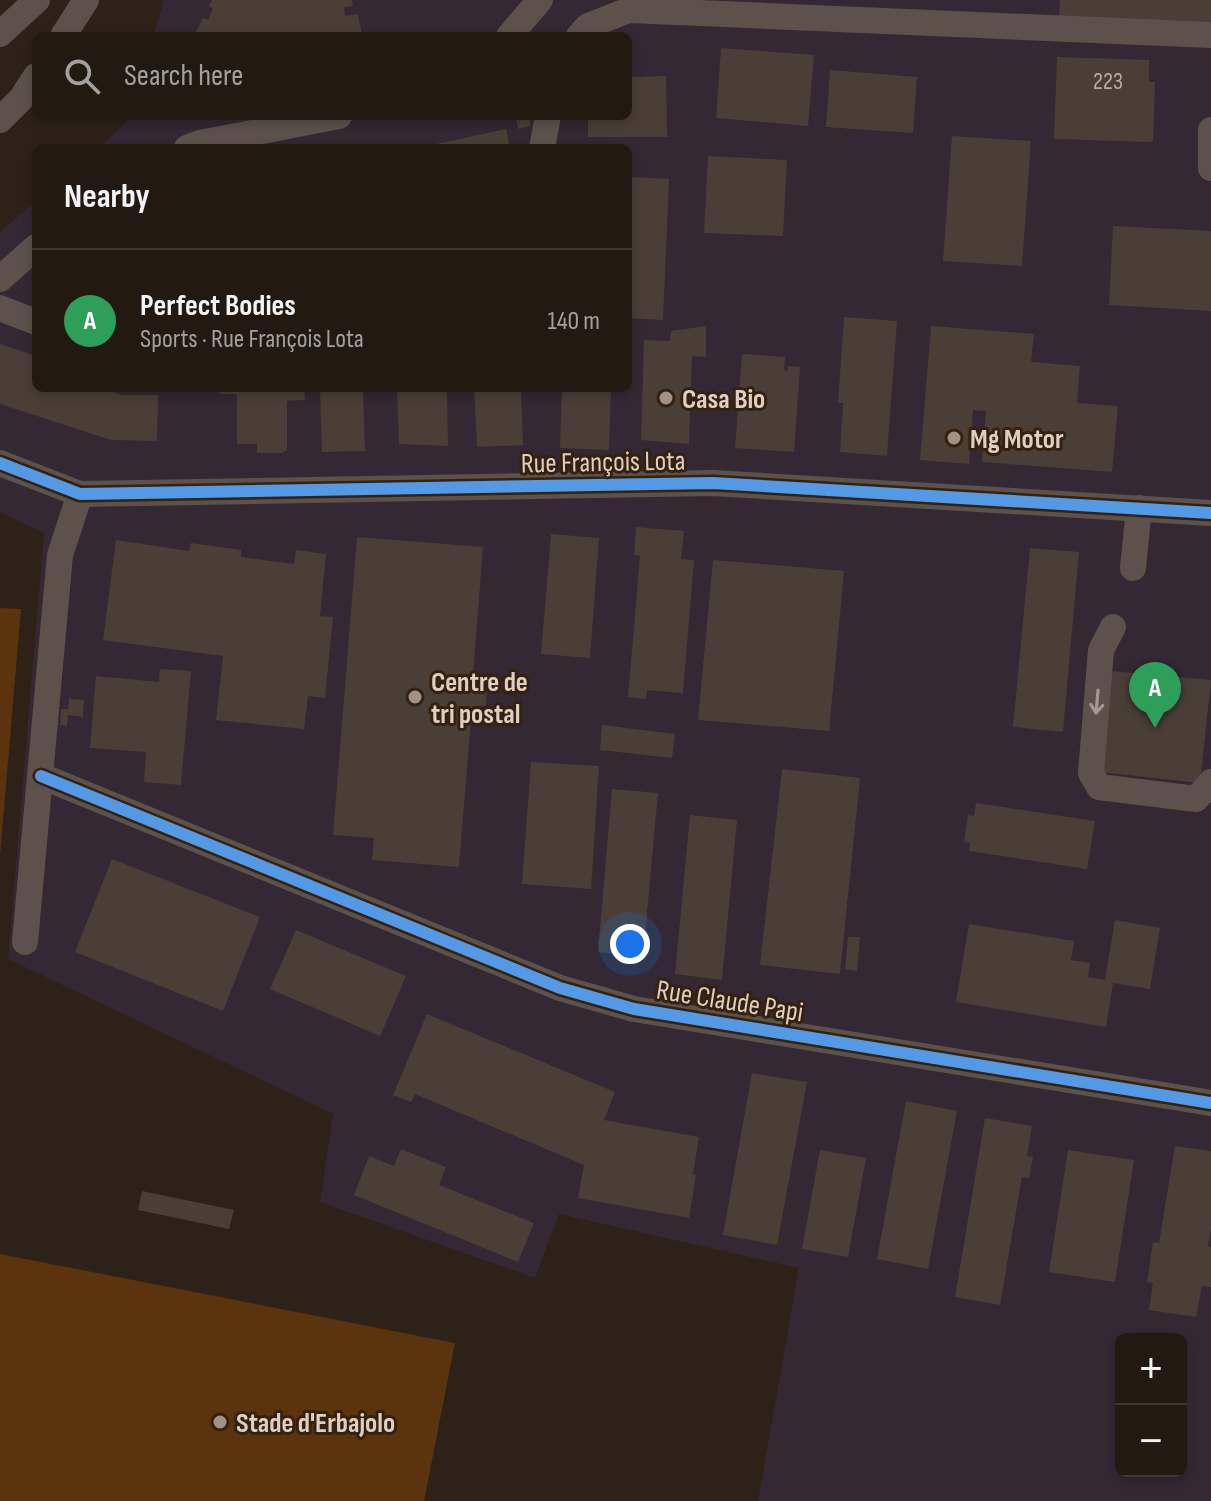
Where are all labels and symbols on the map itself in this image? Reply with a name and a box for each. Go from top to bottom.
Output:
house number: 223 [1093,67,1123,96]
place label: Casa Bio [682,383,765,416]
marker: Casa Bio [657,389,675,407]
place label: Mg Motor [970,423,1064,456]
marker: Mg Motor [945,429,963,447]
street label: Rue François Lota [520,445,686,480]
pin: A [1129,662,1181,728]
place label: Centre de tri postal [431,666,528,731]
marker: Centre de tri postal [406,688,424,706]
one-way arrow [1089,688,1104,715]
your location [610,924,650,964]
street label: Rue Claude Papi [654,974,805,1029]
place label: Stade d'Erbajolo [236,1407,395,1440]
marker: Stade d'Erbajolo [211,1413,229,1431]

